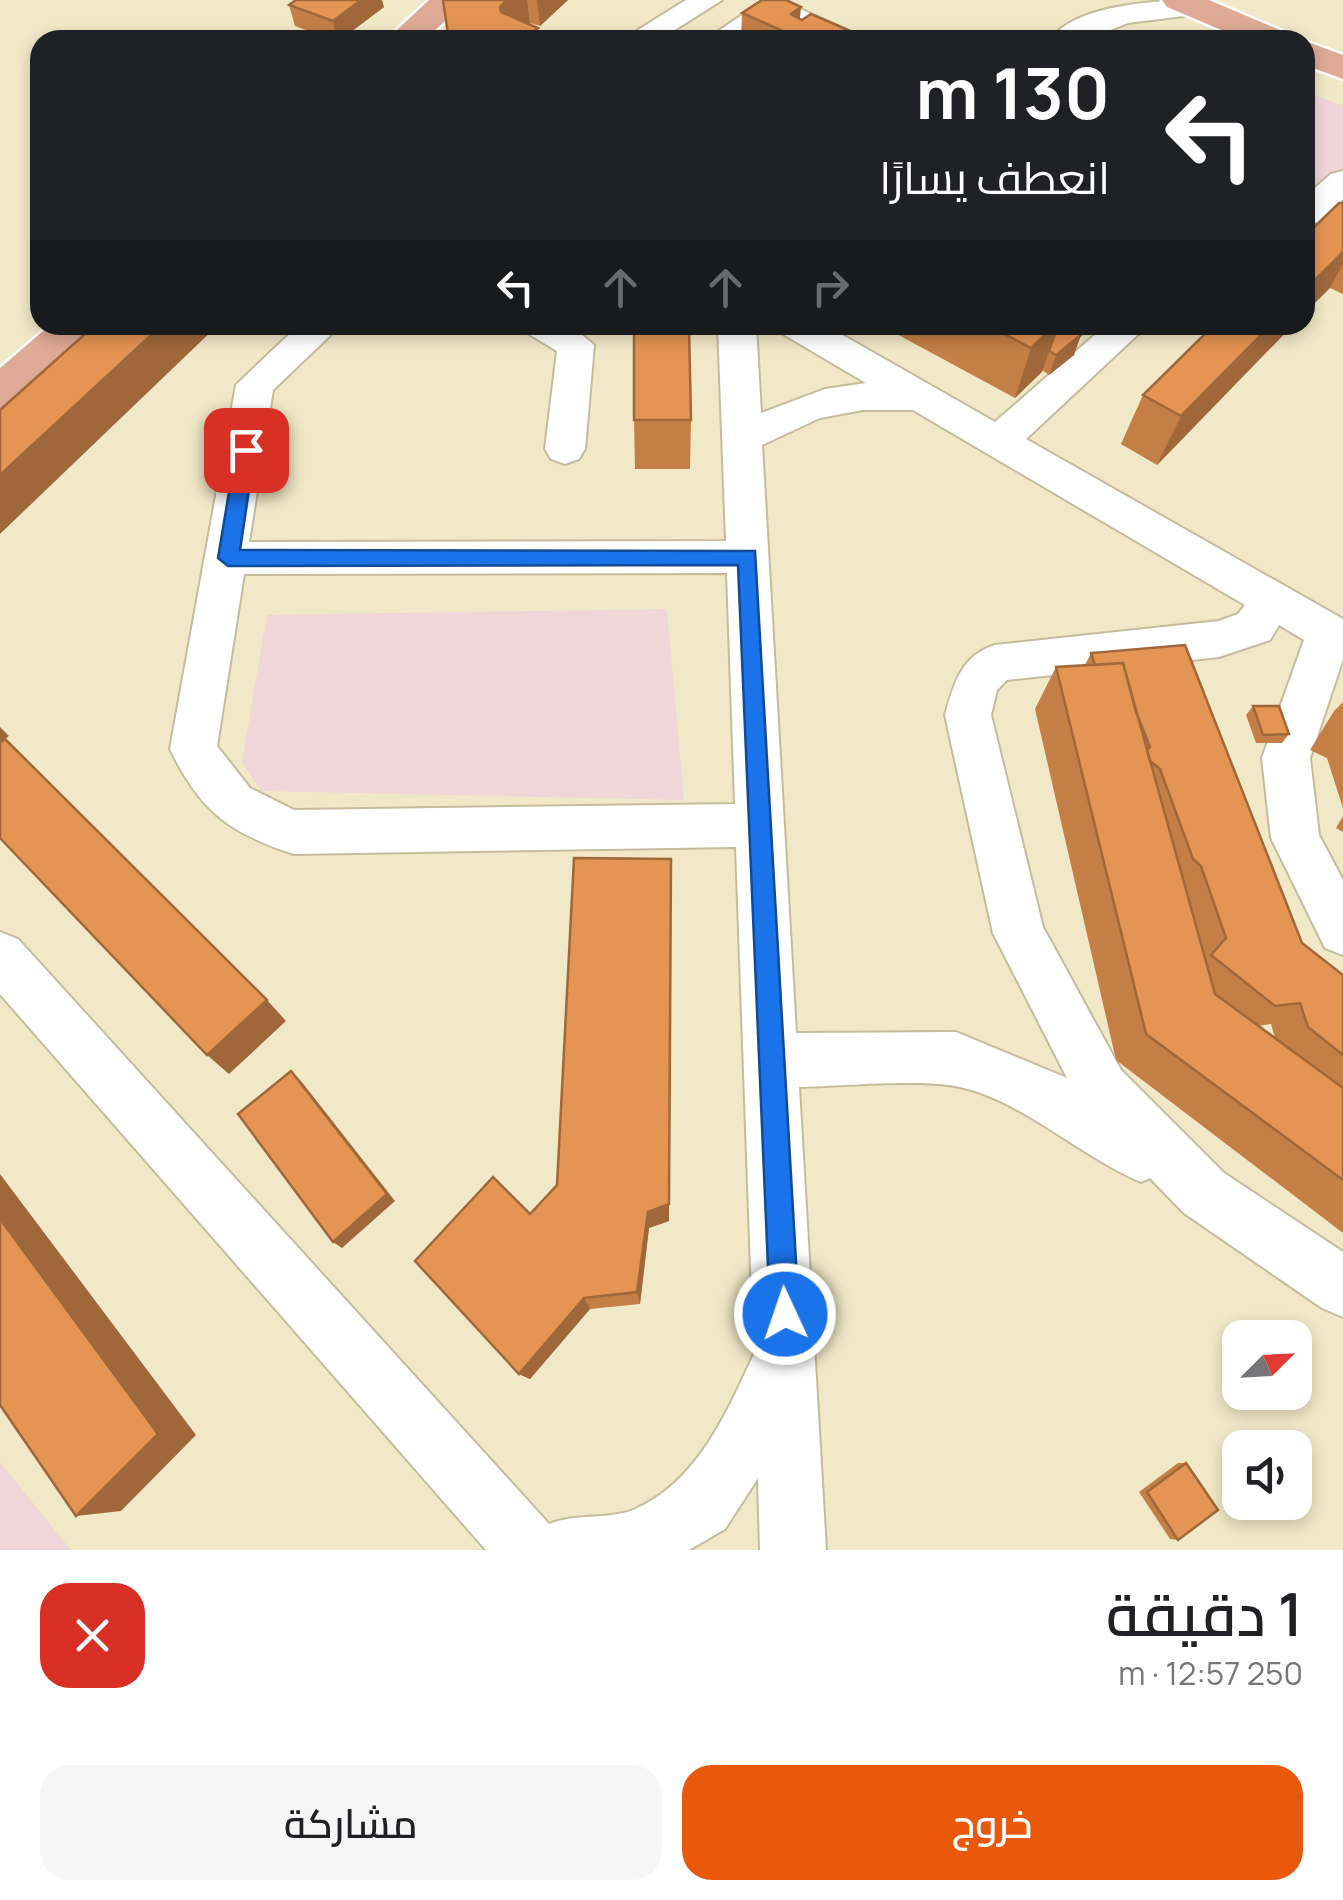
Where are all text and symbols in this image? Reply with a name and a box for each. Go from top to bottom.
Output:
text: 130 m [916,44,1110,140]
icon: left [1145,70,1275,200]
text: انعطف يسارًا [879,146,1110,208]
icon: left [488,260,543,315]
icon: ahead [593,260,648,315]
icon: ahead [698,260,753,315]
icon: right [803,260,858,315]
pin [204,408,289,493]
icon: arrive [219,423,274,478]
position arrow [733,1262,837,1366]
north arrow [1222,1320,1312,1410]
map controls [1222,1320,1312,1520]
button: sound [1222,1430,1312,1520]
text: 1 دقيقة [1106,1572,1303,1654]
button: close [40,1583,145,1688]
text: 250 m · 12:57 [1118,1651,1303,1695]
button: مشاركة [40,1765,662,1880]
button: خروج [682,1765,1303,1880]

